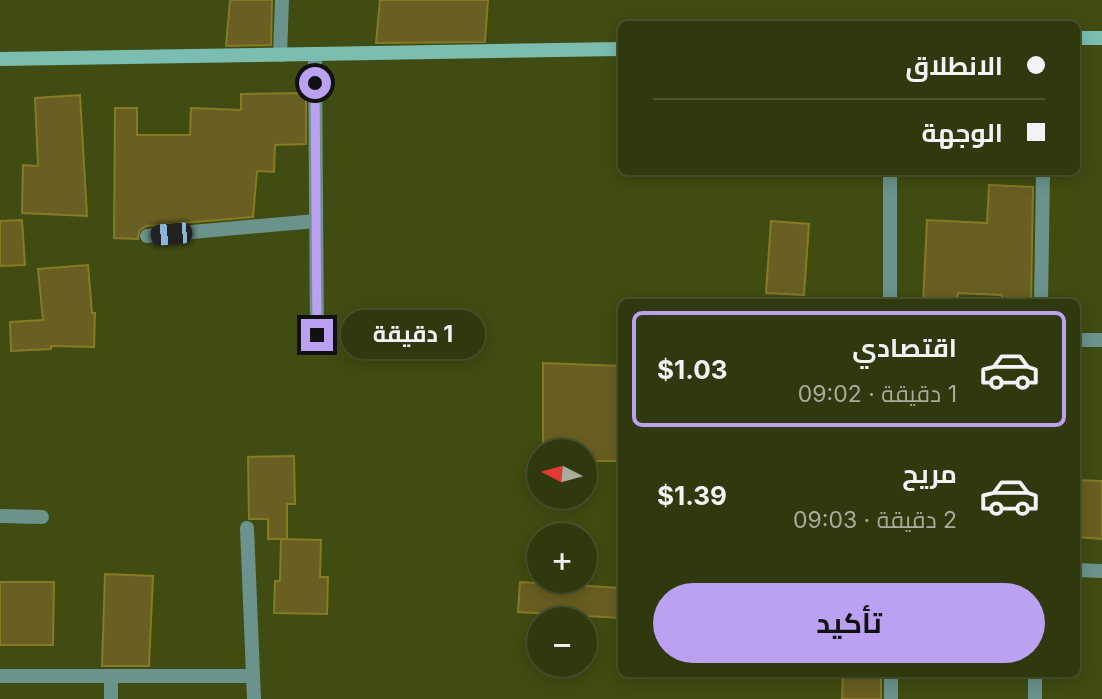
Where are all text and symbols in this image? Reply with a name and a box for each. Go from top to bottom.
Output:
text: الانطلاق [905,50,1003,81]
route start [299,67,331,99]
text: الوجهة [922,117,1003,148]
car [150,222,193,246]
callout: 1 دقيقة [342,310,485,360]
route end [301,319,333,351]
text: 1 دقيقة [373,320,453,348]
text: اقتصادي [852,332,957,363]
icon: car [978,338,1041,401]
text: $1.03 [657,354,727,385]
text: 1 دقيقة · 09:02 [798,380,957,408]
north arrow [527,439,597,509]
map controls [527,439,597,677]
text: مريح [902,458,957,489]
icon: car [978,464,1041,527]
text: $1.39 [657,480,727,511]
text: 2 دقيقة · 09:03 [793,506,957,534]
button: + [527,523,597,593]
button: تأكيد [653,583,1045,663]
button: − [527,607,597,677]

